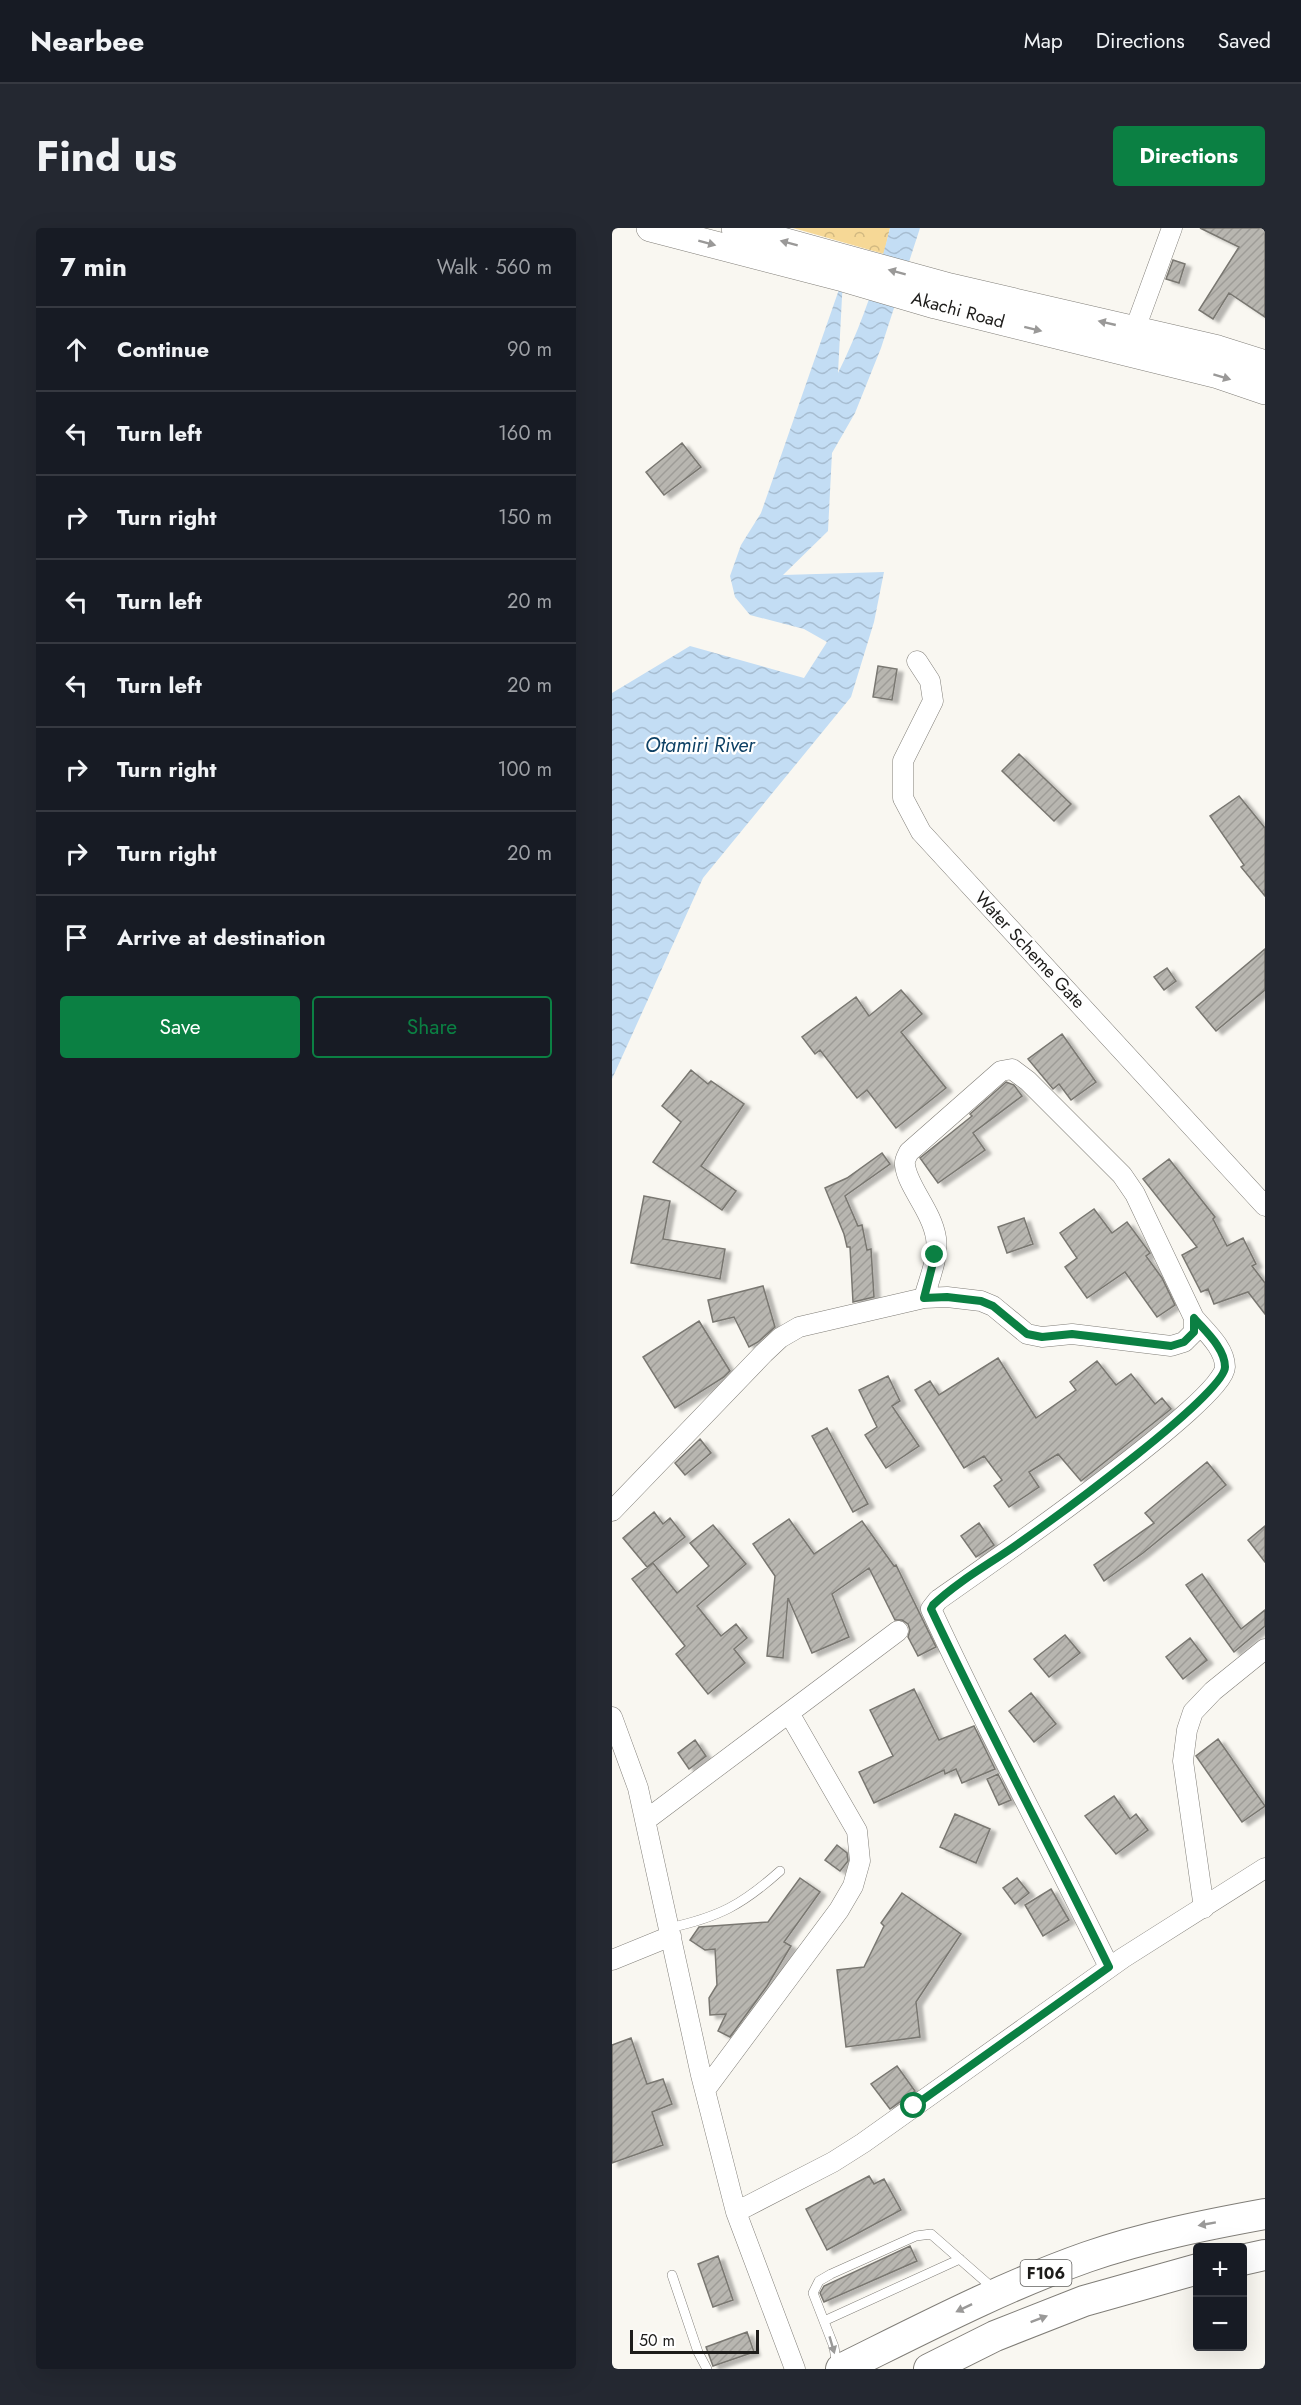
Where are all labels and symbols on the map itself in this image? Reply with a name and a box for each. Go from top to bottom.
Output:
one-way arrow [698,238,716,248]
one-way arrow [780,238,798,247]
one-way arrow [888,267,906,276]
street label: Akachi Road [909,285,1007,335]
one-way arrow [1097,318,1116,327]
one-way arrow [1024,325,1042,335]
one-way arrow [1213,373,1231,382]
water label: Otamiri River [645,731,756,760]
street label: Water Scheme Gate [969,886,1091,1014]
route end [921,1241,947,1267]
route start [900,2092,926,2118]
one-way arrow [1198,2220,1217,2229]
road number: F106 [1020,2260,1072,2286]
one-way arrow [956,2303,973,2313]
one-way arrow [1031,2314,1049,2324]
scale bar [630,2327,759,2354]
one-way arrow [828,2336,837,2354]

